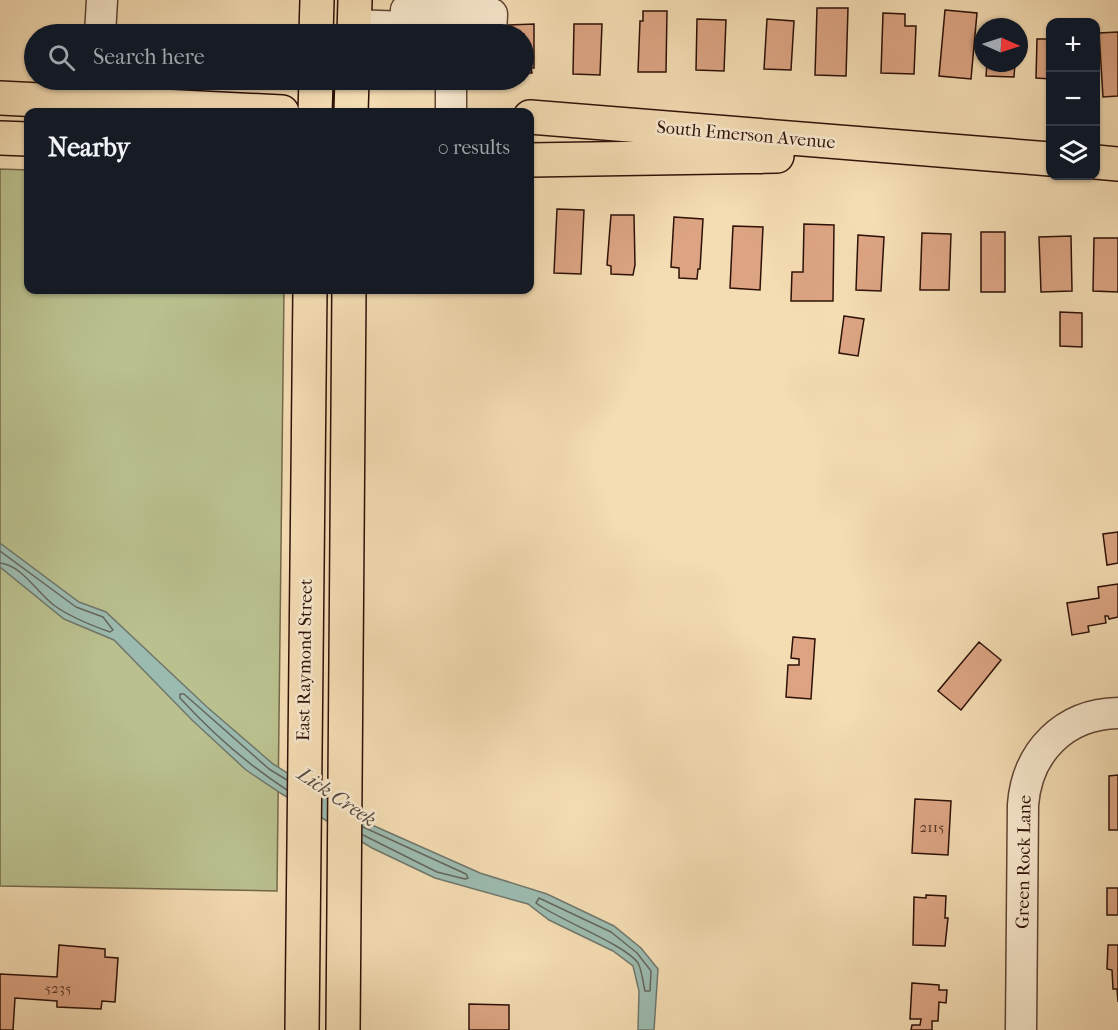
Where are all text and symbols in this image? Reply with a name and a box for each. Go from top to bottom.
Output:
north arrow [974,18,1028,72]
map controls [1046,18,1100,180]
button: + [1046,18,1100,72]
search box [24,24,534,90]
icon: search [45,41,78,74]
text: Search here [93,44,205,70]
button: − [1046,72,1100,126]
street label: South Emerson Avenue [656,117,836,153]
button: layers [1046,126,1100,180]
text: Nearby [48,132,130,163]
text: 0 results [438,136,510,159]
street label: East Raymond Street [293,578,317,741]
water label: Lick Creek [292,761,381,832]
street label: Green Rock Lane [1012,795,1036,929]
house number: 2115 [920,818,944,836]
house number: 5235 [45,979,71,997]

